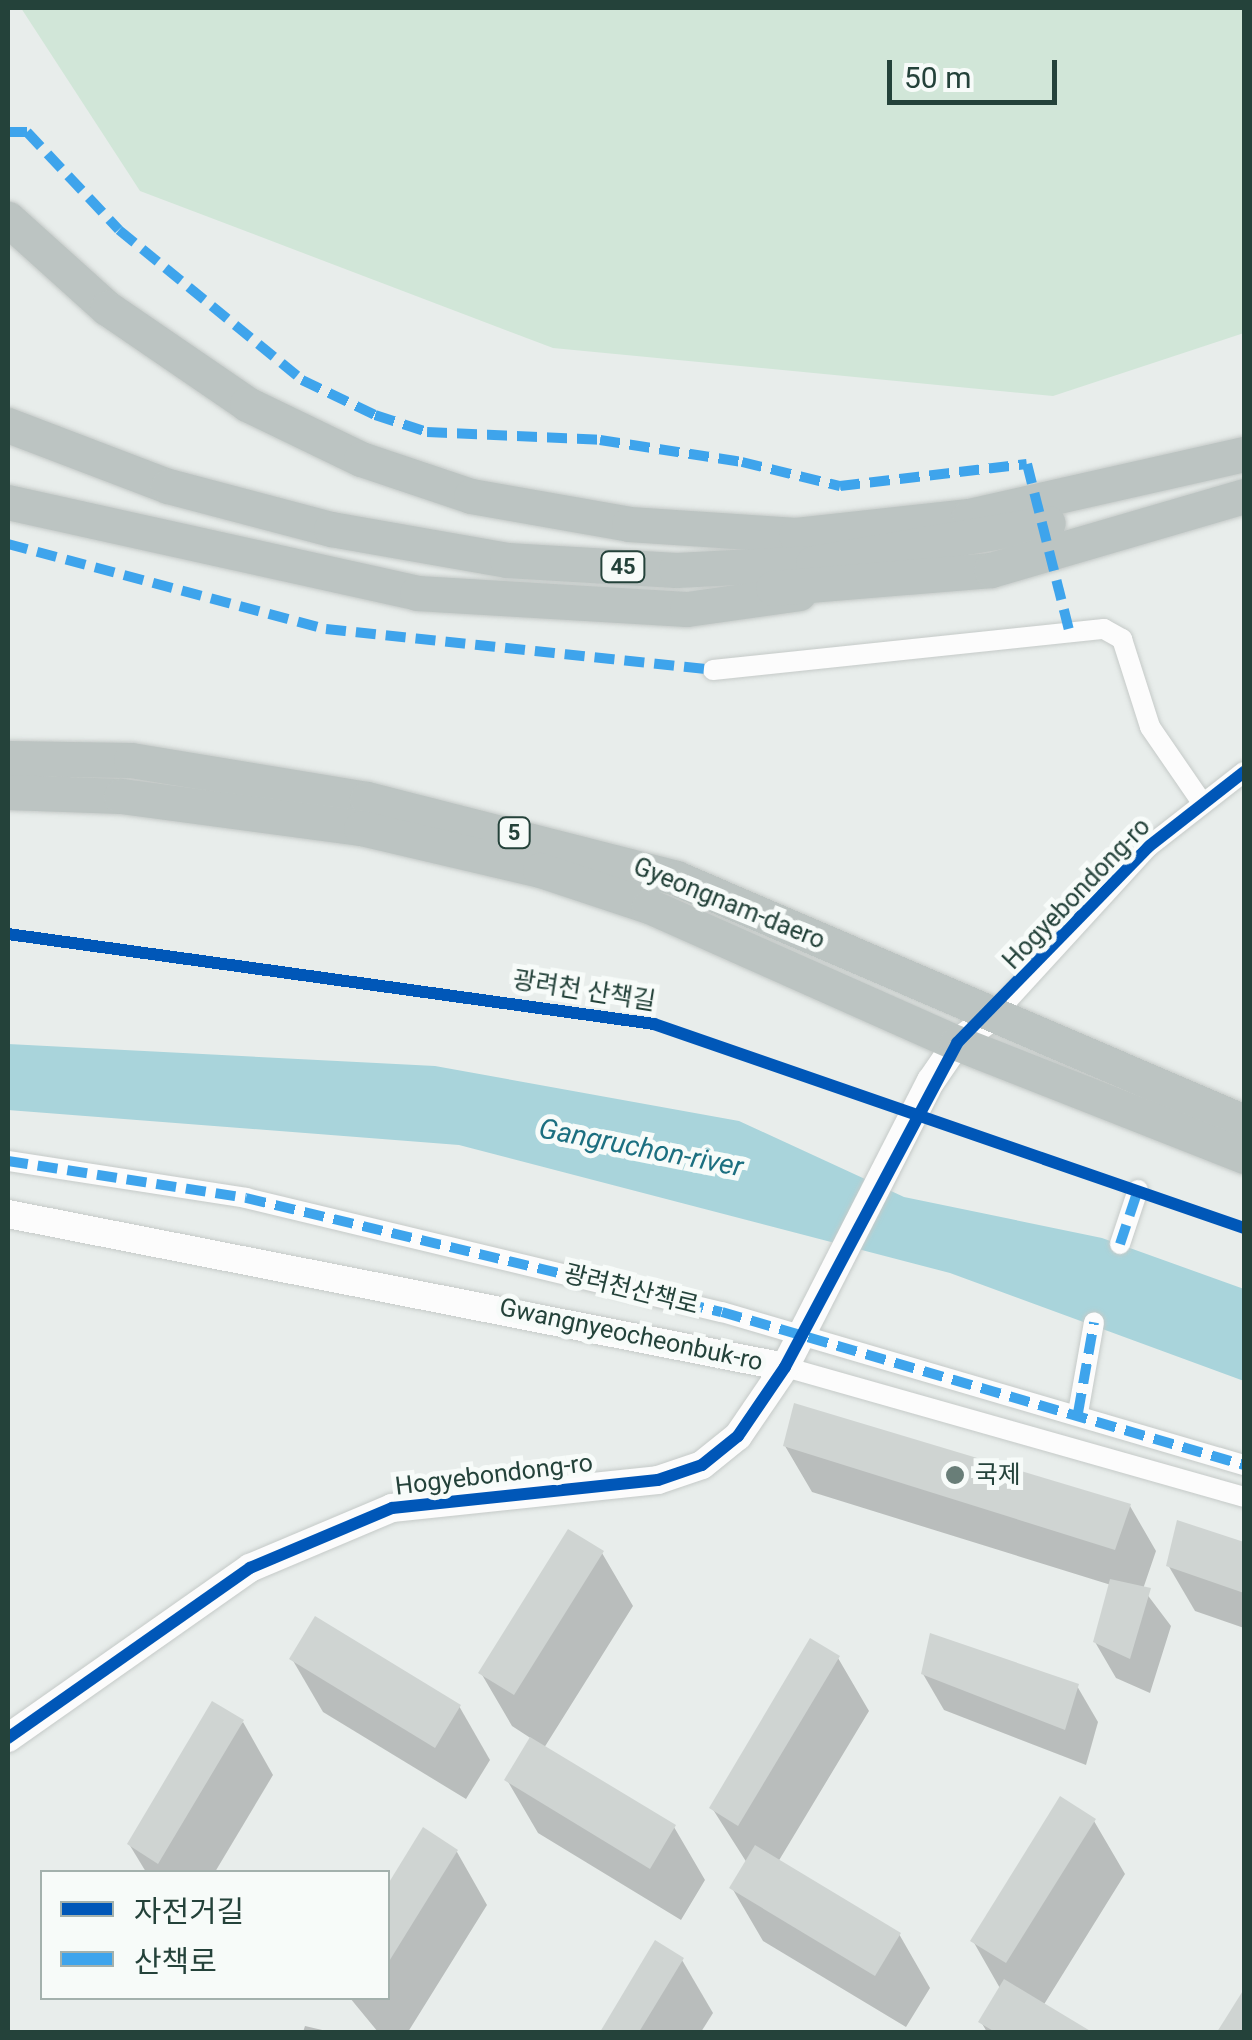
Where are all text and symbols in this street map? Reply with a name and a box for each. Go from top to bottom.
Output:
scale bar [892,40,1062,102]
text: 50 m [904,60,971,95]
road number: 45 [598,550,648,584]
street label: Hogyebondong-ro [997,812,1157,976]
road number: 5 [496,816,532,850]
street label: Gyeongnam-daero [629,852,829,956]
street label: 광려천 산책길 [510,965,658,1017]
water label: Gangruchon-river [536,1112,746,1184]
street label: 광려천산책로 [560,1259,702,1321]
street label: Gwangnyeocheonbuk-ro [497,1292,765,1378]
street label: Hogyebondong-ro [394,1448,594,1502]
place label: 국제 [975,1460,1021,1490]
marker: 국제 [944,1464,966,1486]
legend [40,1870,390,2000]
text: 자전거길 [134,1894,244,1929]
text: 산책로 [134,1944,217,1979]

